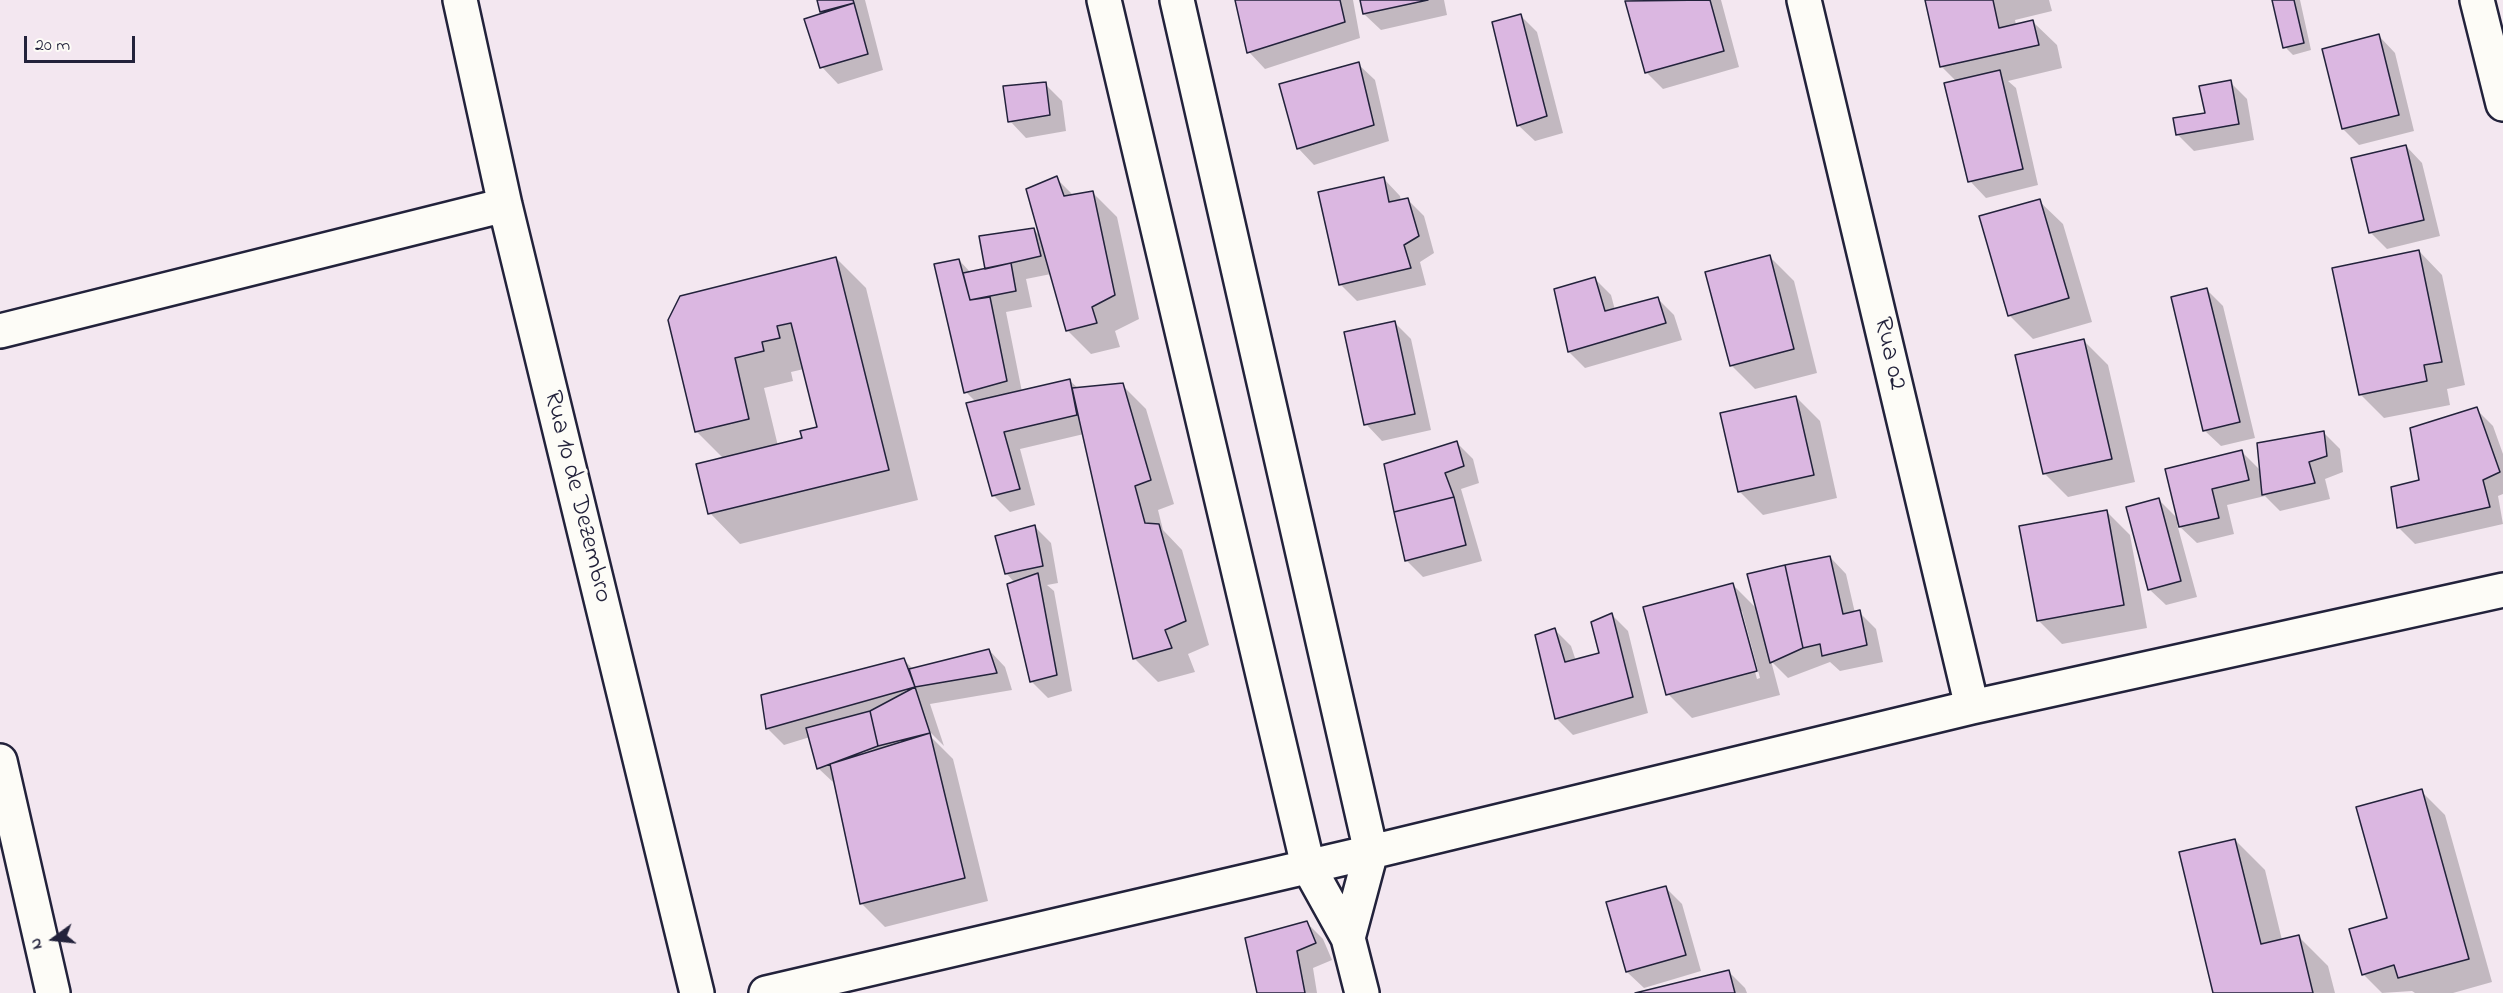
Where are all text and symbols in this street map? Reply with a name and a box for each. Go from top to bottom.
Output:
scale bar [27,24,138,62]
text: 20 m [35,33,70,59]
street label: Rua 02 [1864,315,1912,393]
street label: Rua 10 de Dezembro [535,388,617,606]
north arrow [24,909,84,969]
text: N [24,935,50,952]

